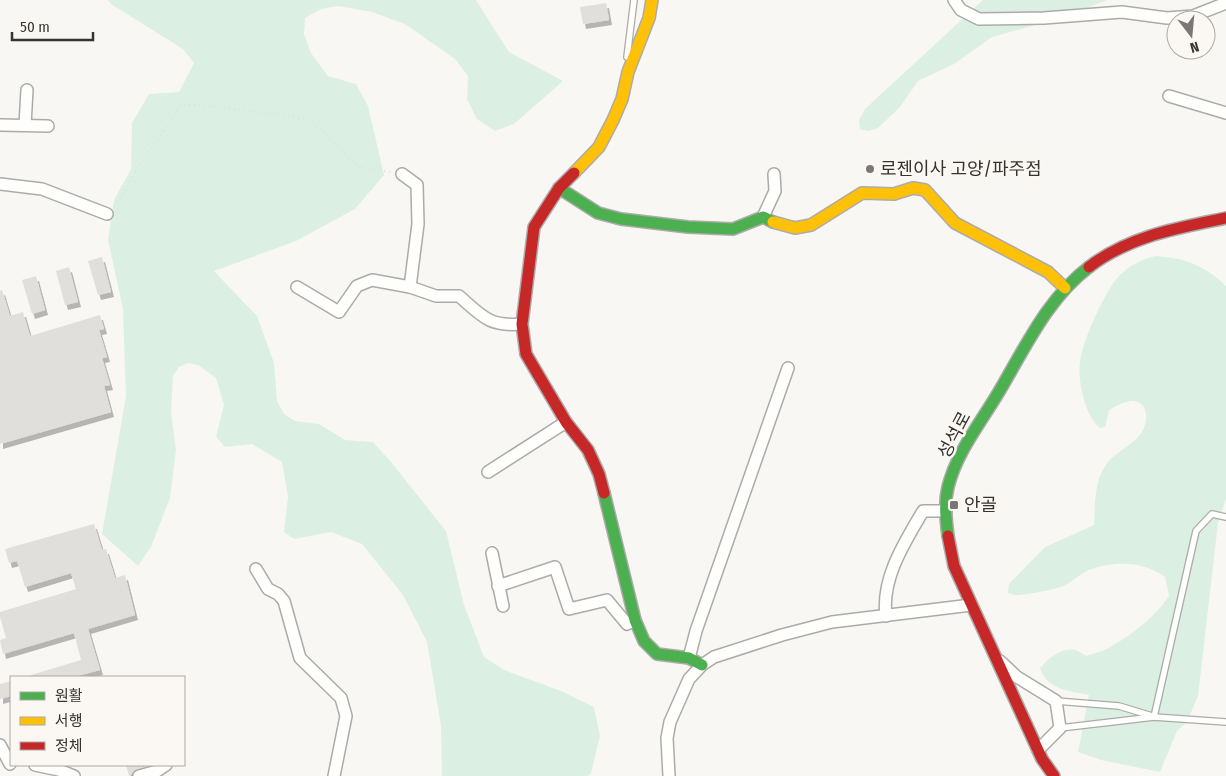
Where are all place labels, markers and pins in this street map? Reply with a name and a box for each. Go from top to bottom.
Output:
place label: 로젠이사 고양/파주점 [880,158,1042,180]
marker: 로젠이사 고양/파주점 [864,163,876,175]
place label: 안골 [964,494,997,516]
marker: 안골 [948,499,960,511]

